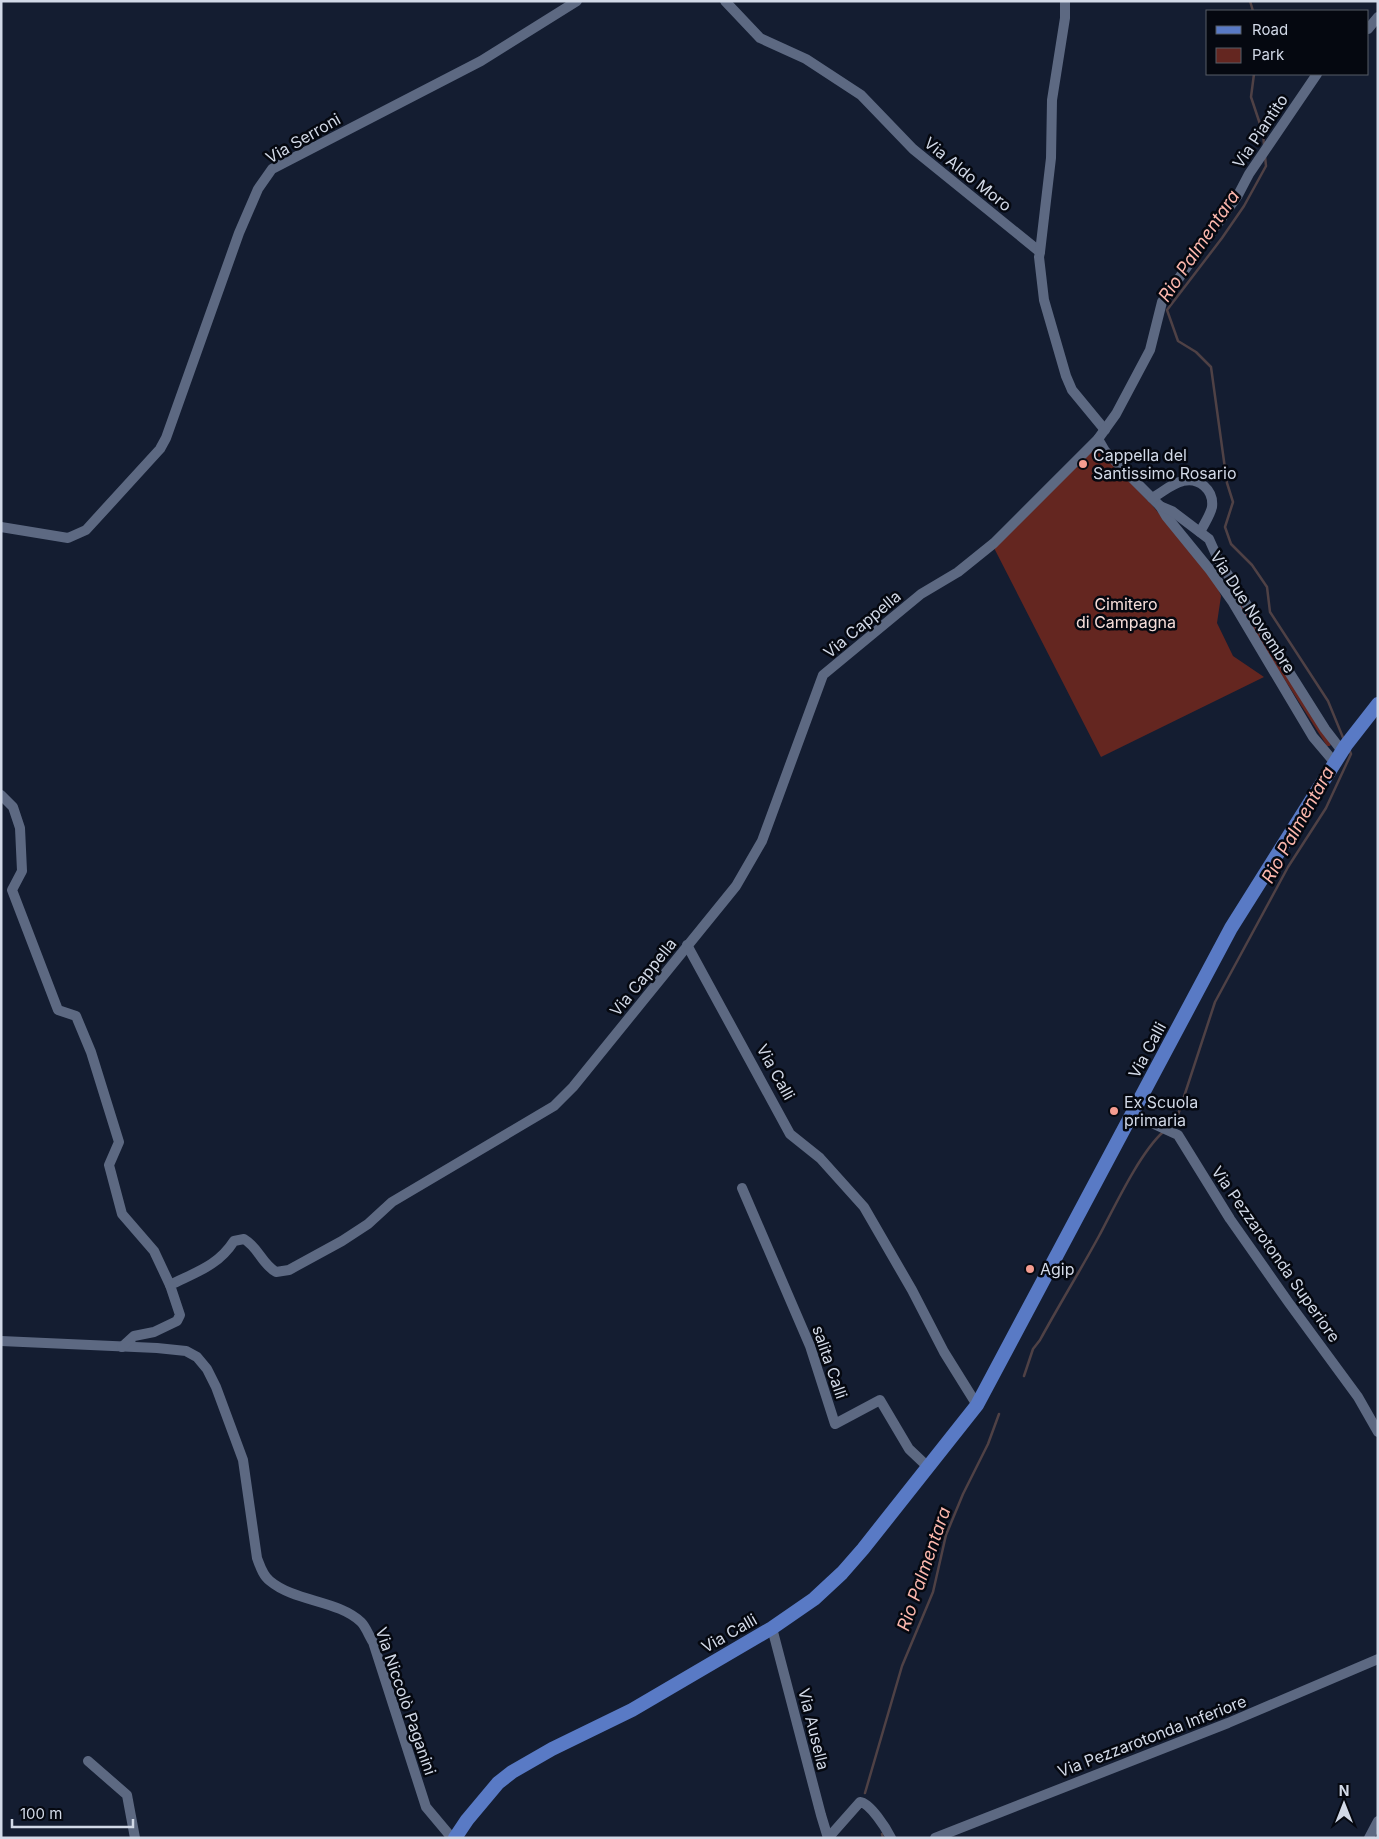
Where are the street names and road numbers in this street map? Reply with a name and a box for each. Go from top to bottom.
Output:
street label: Via Piantito [1228,90,1292,172]
street label: Via Serroni [262,109,344,167]
street label: Via Aldo Moro [920,133,1016,215]
street label: Via Due Novembre [1206,547,1300,677]
street label: Via Cappella [819,586,905,662]
street label: Via Cappella [605,934,681,1020]
street label: Via Calli [1124,1019,1170,1081]
street label: Via Calli [753,1041,799,1103]
street label: Via Pezzarotonda Superiore [1207,1162,1345,1346]
street label: salita Calli [808,1323,852,1401]
street label: Via Calli [698,1609,760,1657]
street label: Via Niccolò Paganini [371,1625,441,1777]
street label: Via Ausella [794,1686,834,1772]
street label: Via Pezzarotonda Inferiore [1055,1691,1249,1781]

